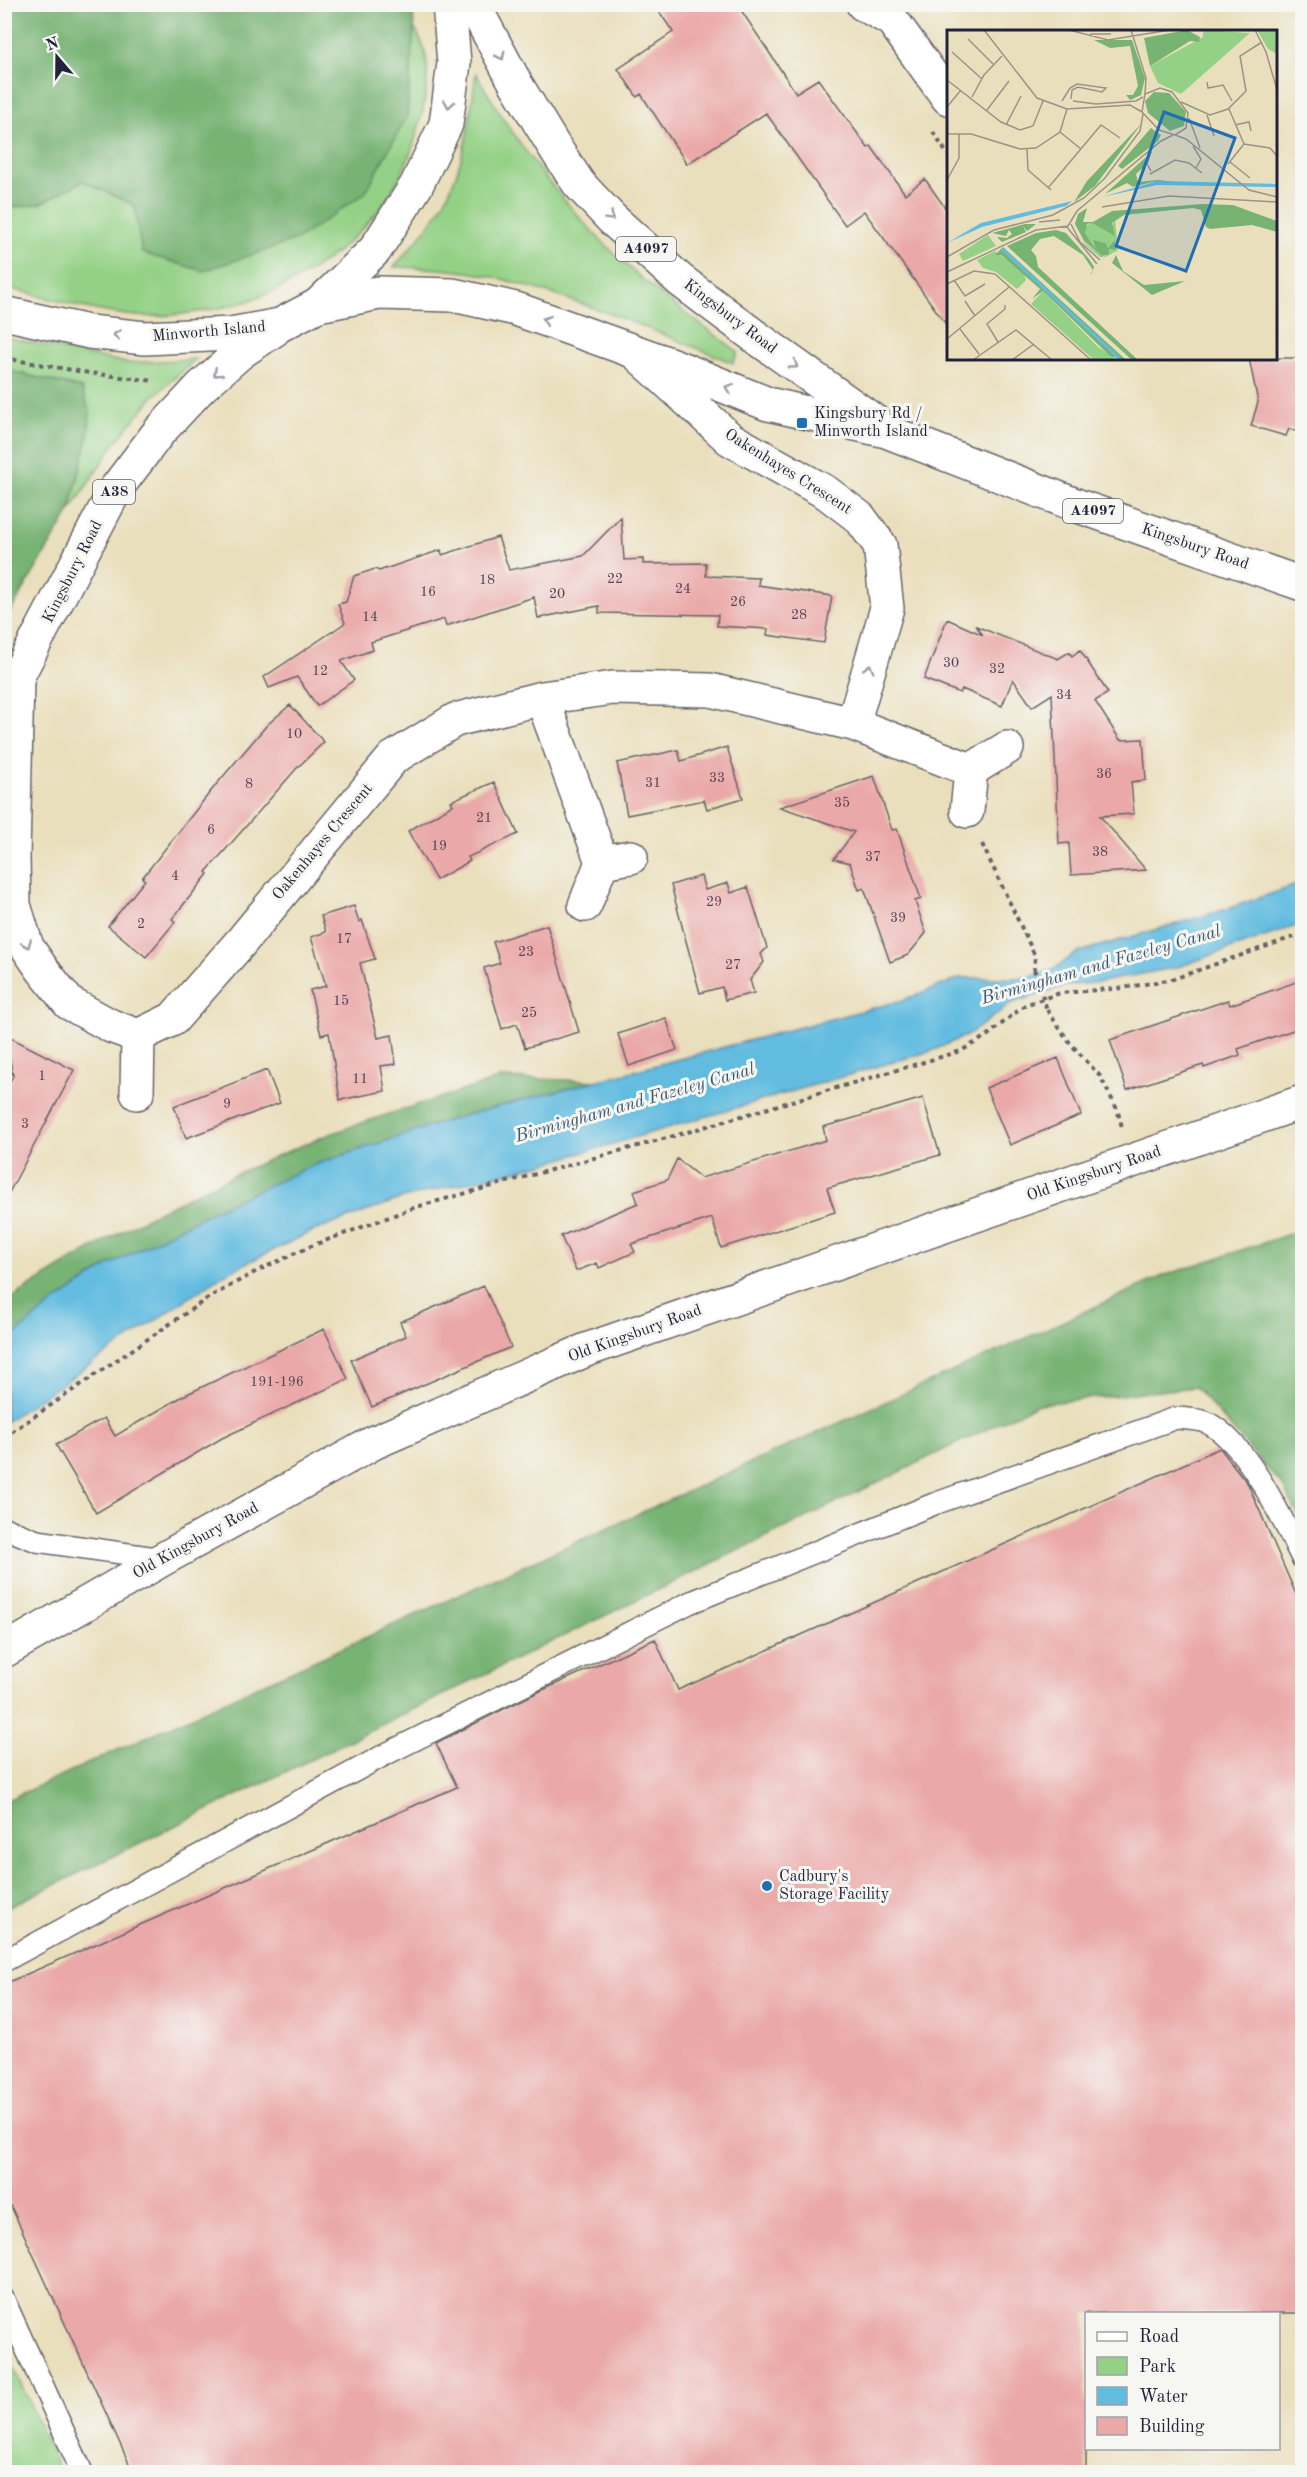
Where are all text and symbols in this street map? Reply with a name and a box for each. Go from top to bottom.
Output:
north arrow [27,27,87,87]
inset map [947,30,1277,360]
text: N [44,35,62,54]
one-way arrow [494,49,506,60]
one-way arrow [443,100,455,109]
one-way arrow [603,210,614,220]
road number: A4097 [616,237,676,261]
street label: Kingsbury Road [680,277,780,357]
one-way arrow [542,314,552,327]
street label: Minworth Island [152,319,266,345]
one-way arrow [113,329,122,342]
one-way arrow [788,358,799,369]
one-way arrow [213,366,224,377]
one-way arrow [724,383,735,395]
place label: Kingsbury Rd / Minworth Island [814,406,928,440]
marker: Kingsbury Rd / Minworth Island [795,416,809,430]
street label: Oakenhayes Crescent [722,426,855,518]
road number: A38 [93,480,135,504]
road number: A4097 [1063,499,1123,523]
street label: Kingsbury Road [40,518,106,626]
street label: Kingsbury Road [1139,521,1251,573]
house number: 22 [607,572,623,586]
house number: 18 [479,573,495,587]
house number: 24 [675,582,691,596]
house number: 16 [420,585,436,599]
house number: 20 [549,587,565,601]
house number: 26 [730,595,746,609]
house number: 28 [791,608,807,622]
house number: 14 [362,610,378,624]
house number: 30 [943,656,959,670]
house number: 32 [989,662,1005,676]
one-way arrow [862,663,874,674]
house number: 12 [312,664,328,678]
house number: 34 [1056,688,1072,702]
house number: 10 [286,727,302,741]
house number: 36 [1096,767,1112,781]
house number: 33 [709,771,725,785]
house number: 31 [645,776,661,790]
house number: 8 [245,777,253,791]
street label: Oakenhayes Crescent [270,780,376,903]
house number: 35 [834,796,850,810]
house number: 21 [476,811,492,825]
house number: 6 [207,823,215,837]
house number: 19 [431,839,447,853]
house number: 38 [1092,845,1108,859]
house number: 37 [865,850,881,864]
house number: 4 [171,869,179,883]
house number: 29 [706,895,722,909]
house number: 39 [890,911,906,925]
house number: 2 [137,917,145,931]
water label: Birmingham and Fazeley Canal [978,922,1224,1008]
house number: 17 [336,932,352,946]
one-way arrow [20,938,32,949]
house number: 23 [518,945,534,959]
house number: 27 [725,958,741,972]
house number: 15 [333,994,349,1008]
house number: 25 [521,1006,537,1020]
water label: Birmingham and Fazeley Canal [512,1060,758,1146]
house number: 1 [38,1069,46,1083]
house number: 11 [352,1072,368,1086]
house number: 9 [223,1097,231,1111]
house number: 3 [21,1117,29,1131]
street label: Old Kingsbury Road [1025,1143,1163,1205]
street label: Old Kingsbury Road [566,1302,704,1366]
house number: 191-196 [250,1375,304,1389]
street label: Old Kingsbury Road [131,1500,261,1582]
place label: Cadbury's Storage Facility [779,1869,890,1903]
marker: Cadbury's Storage Facility [760,1879,774,1893]
legend [1085,2312,1280,2450]
text: Road [1139,2328,1179,2346]
text: Park [1139,2358,1176,2376]
text: Water [1139,2388,1188,2406]
text: Building [1139,2418,1205,2436]

